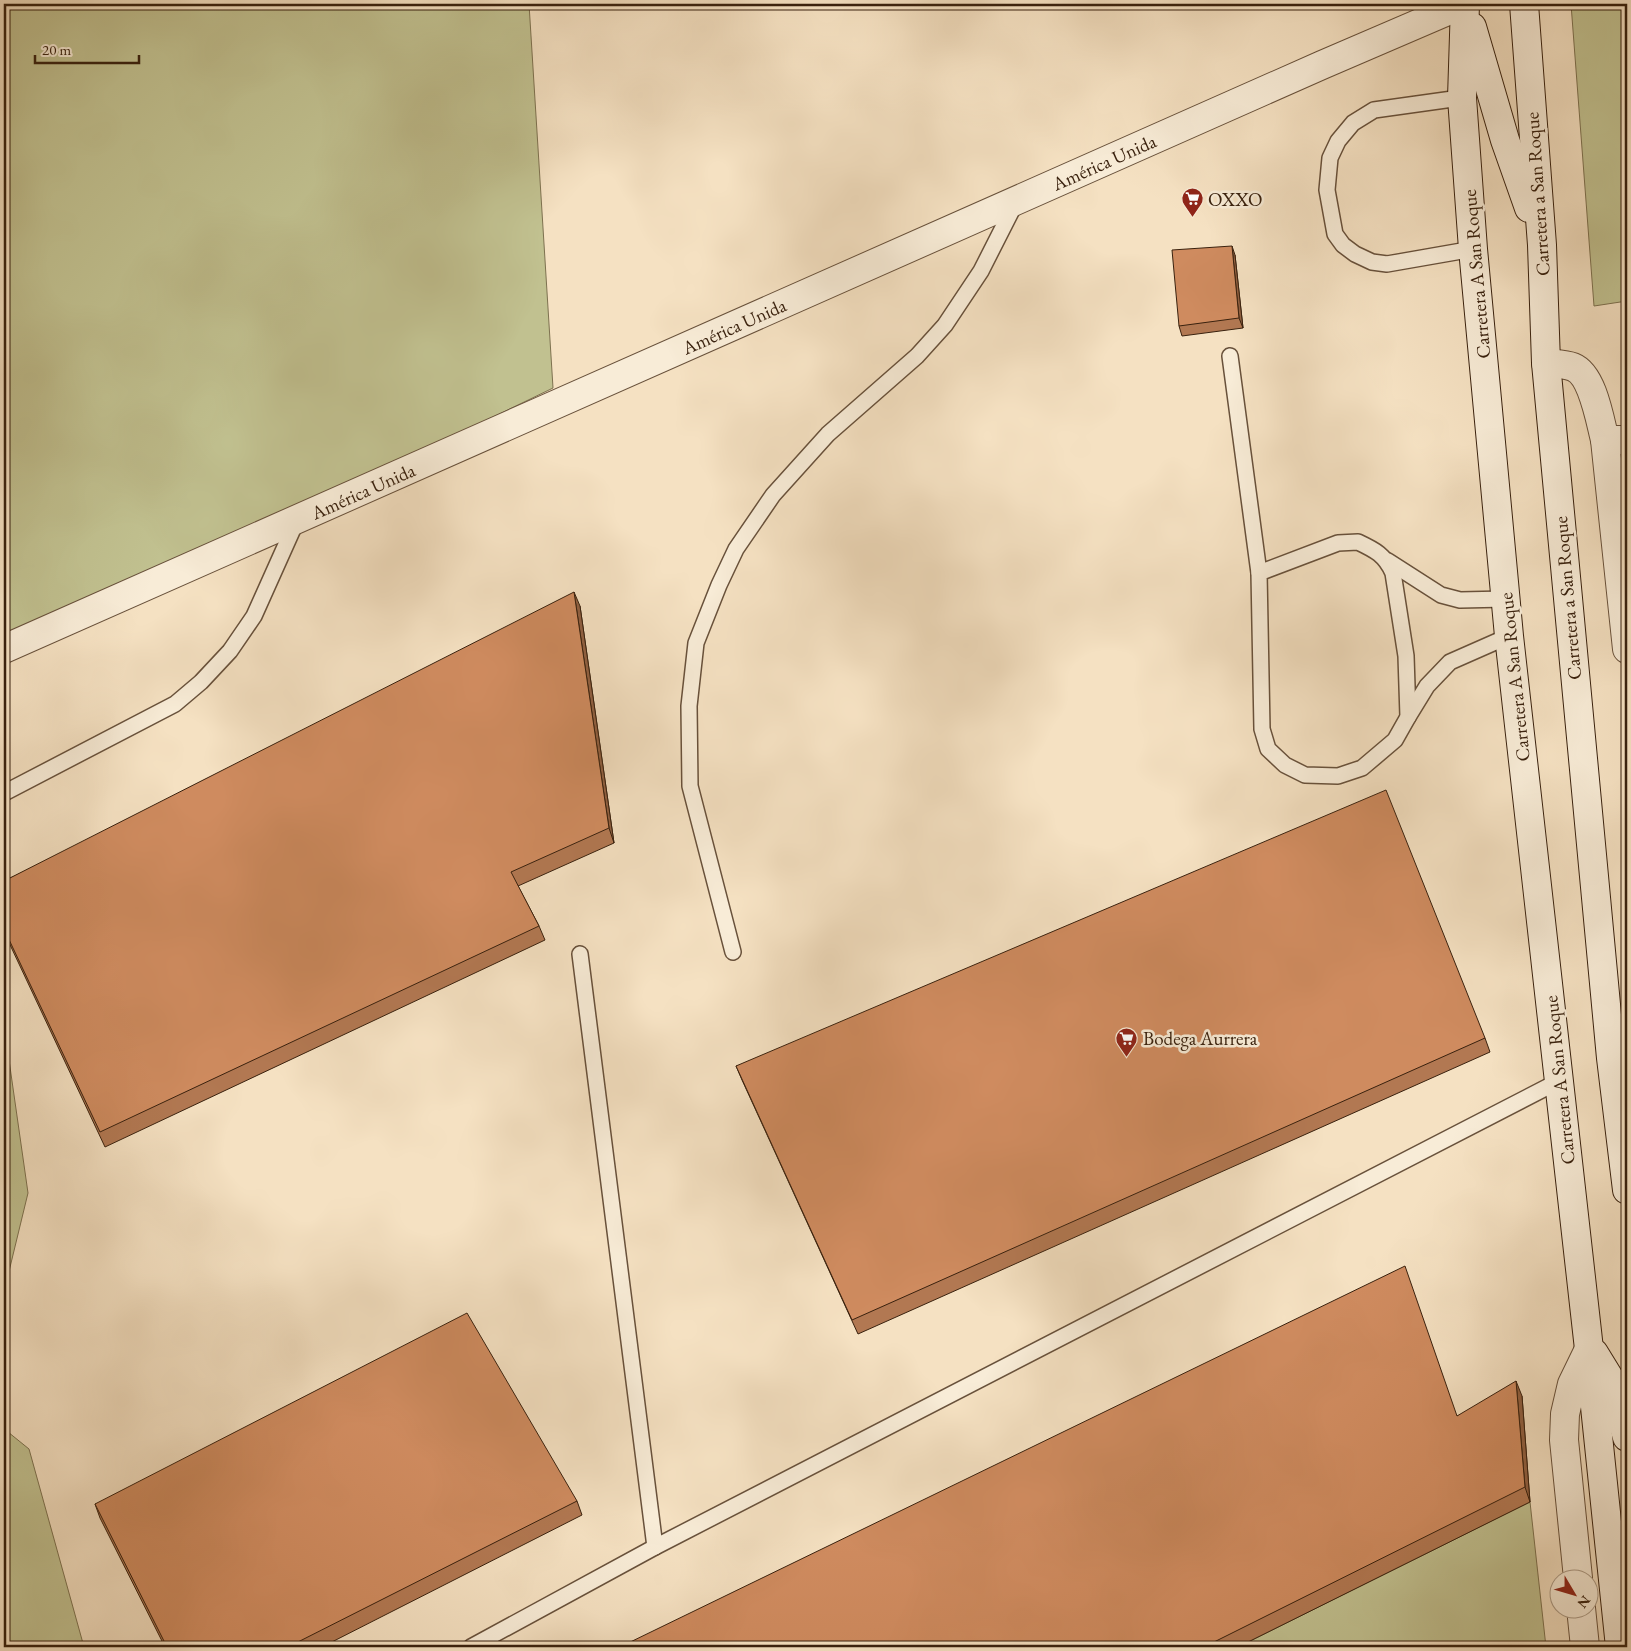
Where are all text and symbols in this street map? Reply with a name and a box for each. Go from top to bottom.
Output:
scale bar [35,32,139,64]
text: 20 m [42,40,71,59]
street label: Carretera a San Roque [1519,111,1556,277]
street label: América Unida [1047,128,1160,197]
supermarket icon: OXXO [1180,187,1204,218]
place label: OXXO [1208,187,1263,212]
street label: Carretera A San Roque [1457,188,1496,360]
street label: América Unida [677,292,790,361]
street label: América Unida [306,457,419,526]
street label: Carretera a San Roque [1548,515,1587,681]
street label: Carretera A San Roque [1493,591,1536,763]
street label: Carretera A San Roque [1538,994,1581,1166]
supermarket icon: Bodega Aurrera [1115,1026,1139,1057]
place label: Bodega Aurrera [1143,1026,1258,1051]
north arrow [1548,1568,1598,1618]
text: N [1573,1592,1595,1613]

